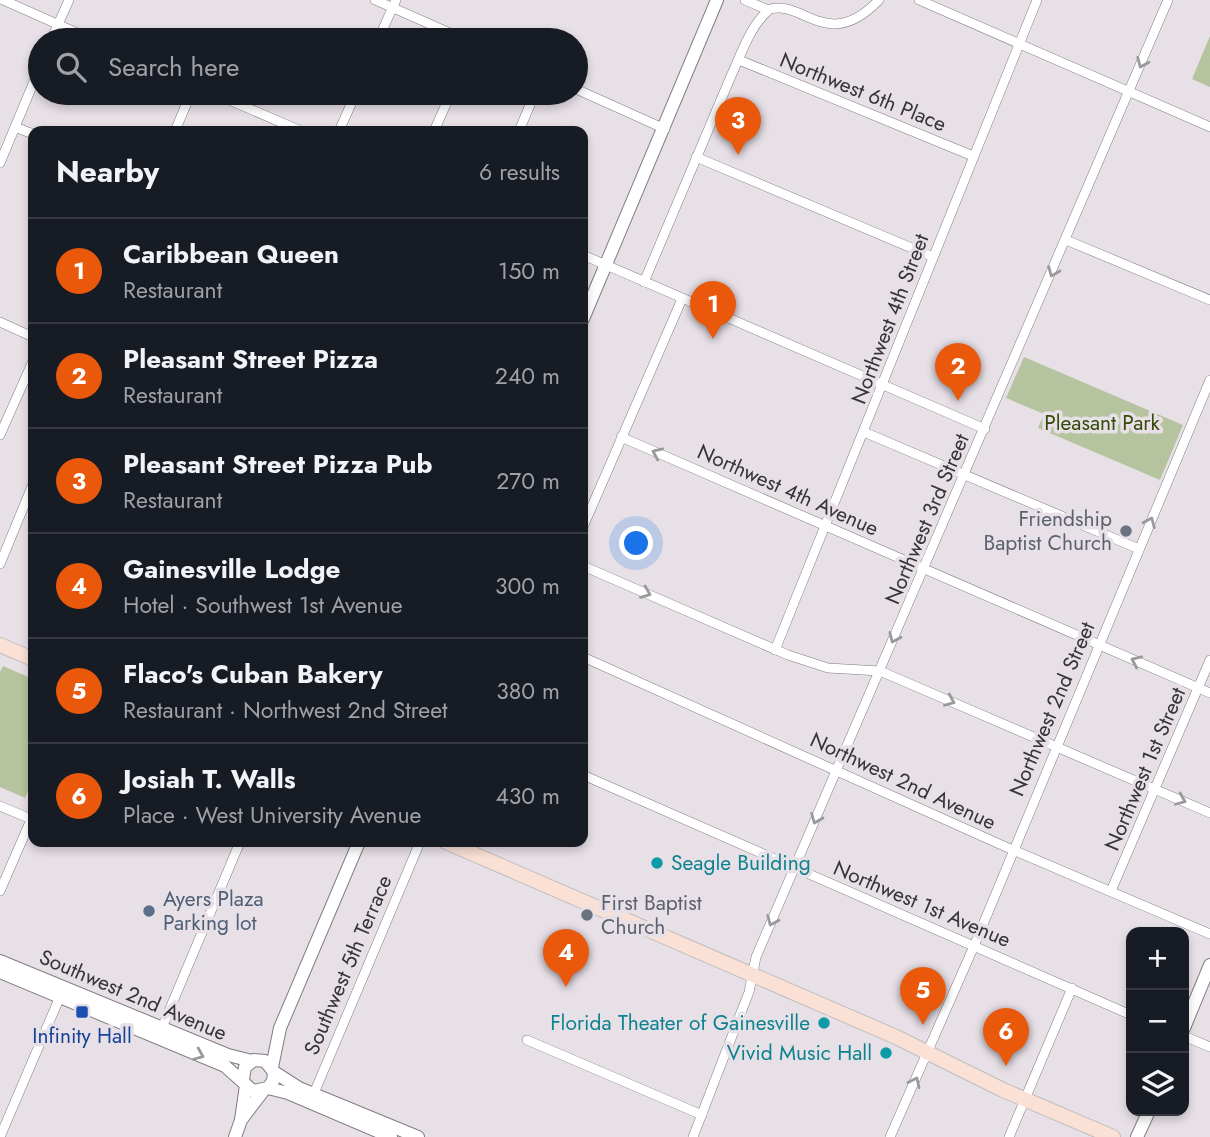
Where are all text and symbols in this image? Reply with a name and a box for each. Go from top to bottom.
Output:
search box [28,28,588,105]
street label: Northwest 6th Place [775,45,951,139]
icon: search [52,48,90,86]
text: Search here [108,48,240,86]
one-way arrow [1136,56,1150,68]
pin: 3 [715,97,761,155]
text: Nearby [56,150,159,193]
text: 6 results [479,155,560,189]
street label: Northwest 4th Street [844,230,936,408]
text: Caribbean Queen [123,235,339,273]
text: 1 [73,254,85,288]
text: 150 m [498,254,560,288]
one-way arrow [1047,265,1061,278]
text: Restaurant [123,273,222,307]
pin: 1 [690,281,736,339]
text: Pleasant Street Pizza [123,340,378,378]
pin: 2 [935,343,981,401]
text: 2 [71,359,87,393]
text: 240 m [495,359,560,393]
text: Restaurant [123,378,222,412]
park label: Pleasant Park [1044,408,1161,438]
street label: Northwest 3rd Street [878,429,976,609]
street label: Northwest 4th Avenue [693,437,884,544]
text: Pleasant Street Pizza Pub [123,445,432,483]
one-way arrow [652,447,665,461]
text: 3 [72,464,86,498]
text: 270 m [496,464,560,498]
text: Restaurant [123,483,222,517]
place label: Friendship Baptist Church [984,504,1112,558]
one-way arrow [1142,517,1156,529]
marker: Friendship Baptist Church [1118,523,1134,539]
your location [619,526,653,560]
text: Gainesville Lodge [123,550,340,588]
text: 4 [71,569,87,603]
text: 300 m [495,569,560,603]
one-way arrow [639,584,651,598]
text: Hotel · Southwest 1st Avenue [123,588,403,622]
street label: Northwest 2nd Street [1002,617,1102,801]
one-way arrow [888,631,902,644]
text: Flaco's Cuban Bakery [123,655,383,693]
one-way arrow [1130,655,1143,669]
text: 5 [72,674,86,708]
text: 380 m [496,674,560,708]
street label: Northwest 1st Street [1097,683,1193,855]
text: Restaurant · Northwest 2nd Street [123,693,448,727]
one-way arrow [943,693,955,707]
street label: Northwest 2nd Avenue [805,725,1001,837]
text: Josiah T. Walls [123,760,296,798]
text: 6 [71,779,87,813]
text: 430 m [495,779,560,813]
one-way arrow [1174,792,1187,806]
text: Place · West University Avenue [123,798,421,832]
one-way arrow [810,812,824,824]
place label: Seagle Building [671,848,811,878]
street label: Northwest 1st Avenue [829,853,1016,955]
marker: Seagle Building [649,855,665,871]
street label: Southwest 5th Terrace [297,870,400,1060]
place label: Ayers Plaza Parking lot [163,884,264,938]
place label: First Baptist Church [601,888,702,942]
marker: Ayers Plaza Parking lot [141,903,157,919]
marker: First Baptist Church [579,907,595,923]
one-way arrow [766,914,780,926]
map controls [1126,927,1189,1116]
button: + [1126,927,1189,990]
pin: 4 [543,929,589,987]
street label: Southwest 2nd Avenue [35,942,232,1048]
pin: 5 [900,967,946,1025]
button: − [1126,990,1189,1053]
marker: Infinity Hall [74,1004,90,1020]
place label: Florida Theater of Gainesville [550,1008,810,1038]
pin: 6 [983,1008,1029,1066]
marker: Florida Theater of Gainesville [816,1015,832,1031]
place label: Infinity Hall [32,1021,132,1051]
place label: Vivid Music Hall [727,1038,872,1068]
marker: Vivid Music Hall [878,1045,894,1061]
one-way arrow [191,1047,204,1061]
button: layers [1126,1053,1189,1116]
one-way arrow [907,1076,921,1089]

